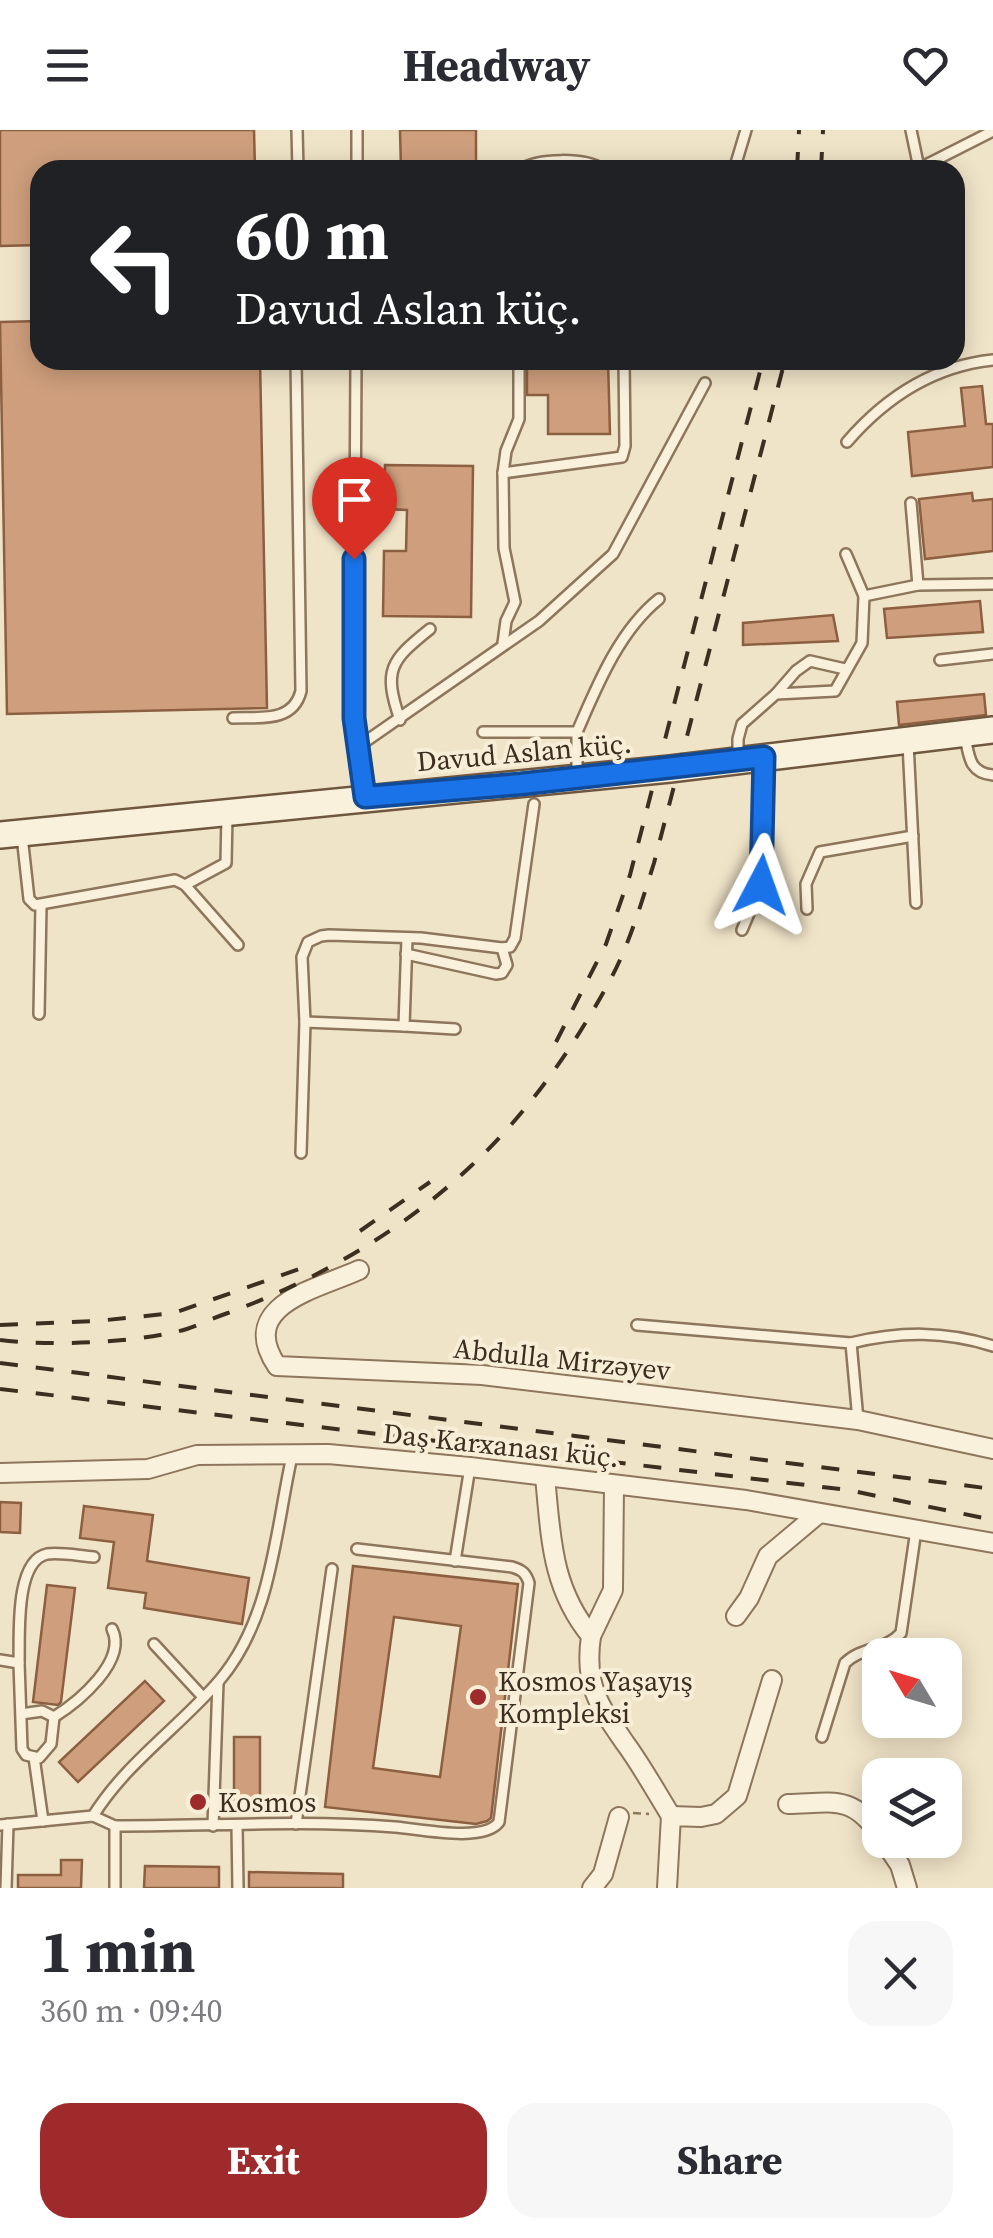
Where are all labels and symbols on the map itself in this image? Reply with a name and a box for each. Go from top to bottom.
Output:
pin [312,457,397,560]
street label: Davud Aslan küç. [415,724,633,780]
position arrow [709,833,813,937]
street label: Abdulla Mirzəyev [451,1329,673,1389]
street label: Daş Karxanası küç. [381,1414,621,1476]
north arrow [862,1638,962,1738]
place label: Kosmos Yaşayış Kompleksi [498,1662,693,1732]
marker: Kosmos Yaşayış Kompleksi [467,1686,489,1708]
place label: Kosmos [218,1783,316,1821]
marker: Kosmos [187,1791,209,1813]

